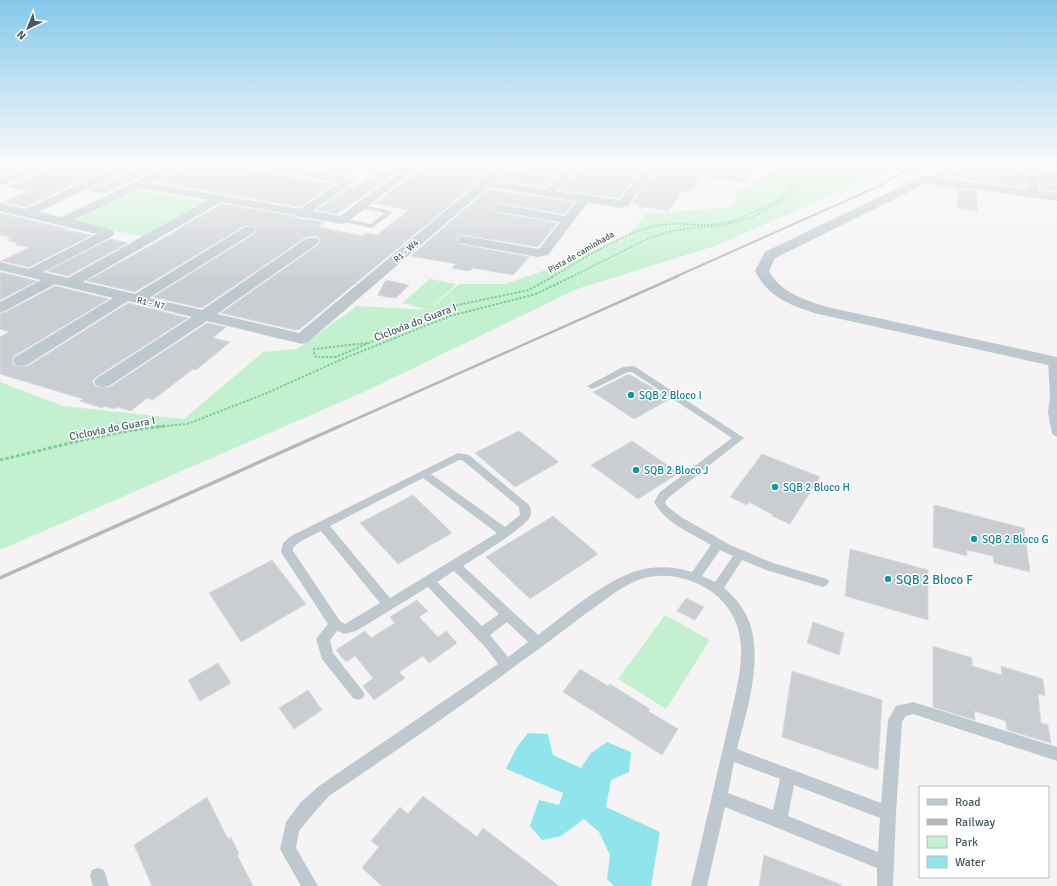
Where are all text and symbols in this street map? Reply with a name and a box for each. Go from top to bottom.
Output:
north arrow [8,8,48,48]
text: N [14,28,29,42]
street label: Pista de caminhada [546,229,617,276]
street label: R1 - W4 [391,237,421,265]
street label: R1 - N7 [136,295,166,312]
street label: Ciclovia do Guara I [372,301,458,344]
place label: SQB 2 Bloco I [639,389,702,402]
marker: SQB 2 Bloco I [626,390,636,400]
street label: Ciclovia do Guara I [68,414,156,443]
place label: SQB 2 Bloco J [644,464,708,477]
marker: SQB 2 Bloco J [631,465,641,475]
place label: SQB 2 Bloco H [783,481,850,494]
marker: SQB 2 Bloco H [770,482,780,492]
place label: SQB 2 Bloco G [982,533,1049,546]
marker: SQB 2 Bloco G [969,534,979,544]
place label: SQB 2 Bloco F [896,572,973,588]
marker: SQB 2 Bloco F [883,574,893,584]
legend [919,786,1049,878]
text: Road [955,795,981,810]
text: Railway [955,815,995,830]
text: Park [955,835,978,850]
text: Water [955,855,986,870]

